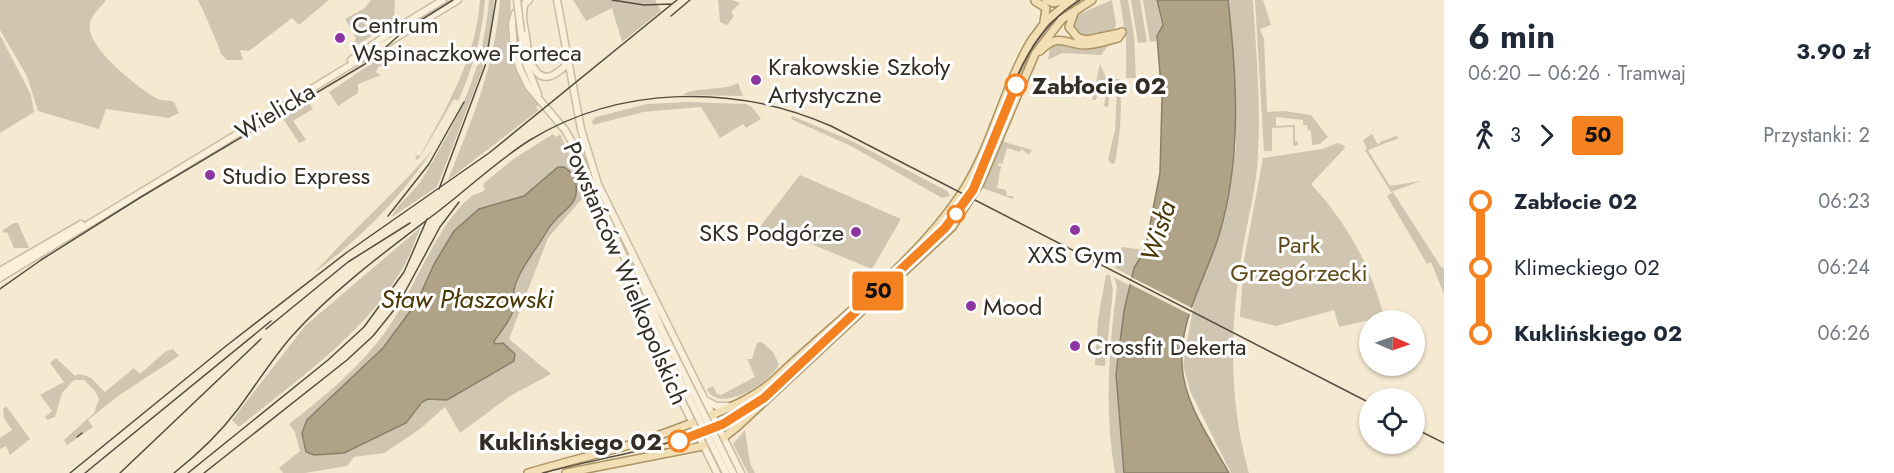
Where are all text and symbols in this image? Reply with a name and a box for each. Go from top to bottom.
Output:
place label: Centrum Wspinaczkowe Forteca [352,7,582,70]
text: 6 min [1468,13,1555,60]
marker: Centrum Wspinaczkowe Forteca [333,31,347,45]
text: 3.90 zł [1796,35,1870,67]
place label: Krakowskie Szkoły Artystyczne [768,49,951,112]
text: 06:20 – 06:26 · Tramwaj [1468,59,1686,88]
place label: Zabłocie 02 [1032,68,1166,103]
street label: Wielicka [228,73,322,149]
marker: Krakowskie Szkoły Artystyczne [749,73,763,87]
marker: Zabłocie 02 [1005,74,1027,96]
icon: walk [1468,119,1501,152]
icon: forward [1530,119,1563,152]
text: 50 [1584,120,1611,150]
text: 3 [1510,121,1521,150]
text: Przystanki: 2 [1763,121,1870,150]
street label: Powstańców Wielkopolskich [555,136,697,410]
place label: Studio Express [222,158,370,193]
marker: Studio Express [203,168,217,182]
text: Zabłocie 02 [1514,185,1637,217]
text: 06:23 [1818,187,1870,216]
water label: Wisła [1130,195,1186,266]
unlabelled marker [947,205,965,223]
place label: SKS Podgórze [699,215,844,250]
marker: XXS Gym [1068,223,1082,237]
marker: SKS Podgórze [849,225,863,239]
park label: Park Grzegórzecki [1230,227,1368,290]
place label: XXS Gym [1027,237,1123,272]
text: Klimeckiego 02 [1514,251,1660,283]
text: 06:24 [1817,253,1870,282]
line badge: 50 [851,272,905,310]
text: 50 [864,276,892,306]
water label: Staw Płaszowski [381,280,554,318]
place label: Mood [983,289,1042,324]
marker: Mood [964,299,978,313]
north arrow [1359,310,1425,376]
map controls [1359,310,1425,454]
text: Kuklińskiego 02 [1514,317,1682,349]
text: 06:26 [1818,319,1870,348]
place label: Crossfit Dekerta [1087,329,1247,364]
marker: Crossfit Dekerta [1068,339,1082,353]
button: locate [1359,388,1425,454]
place label: Kuklińskiego 02 [479,424,662,459]
marker: Kuklińskiego 02 [668,430,690,452]

